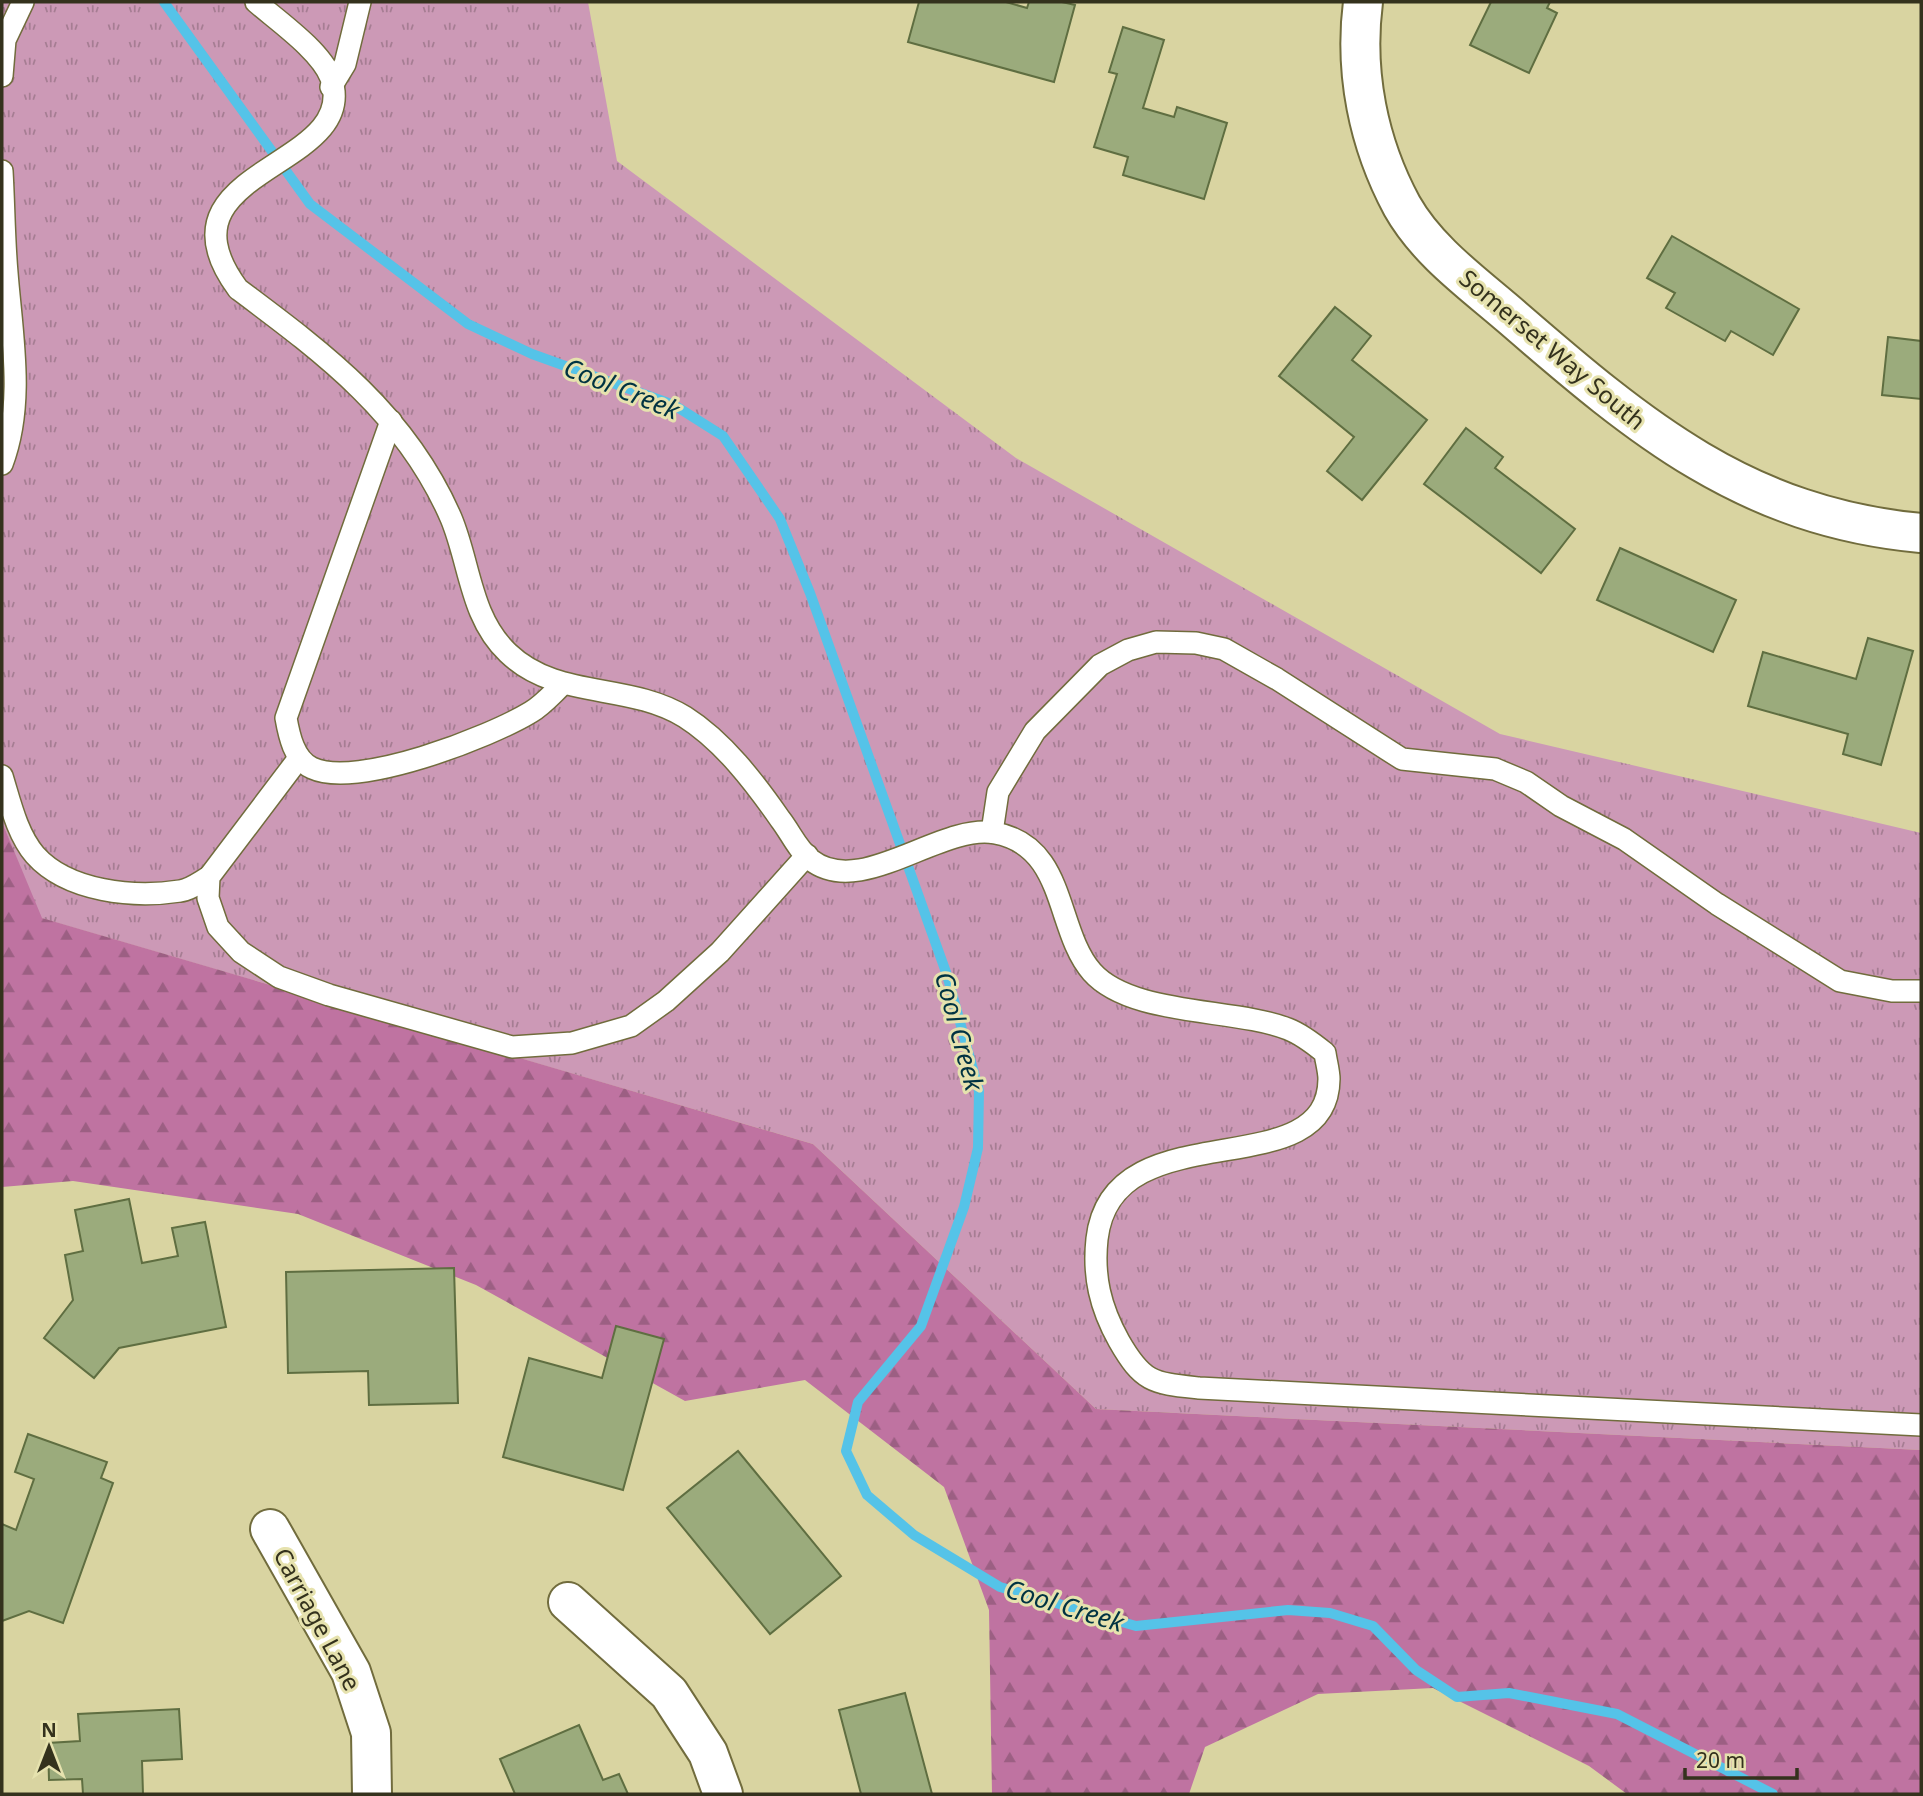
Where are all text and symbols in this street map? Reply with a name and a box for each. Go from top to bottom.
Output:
street label: Somerset Way South [1453,261,1653,437]
water label: Cool Creek [559,348,686,428]
water label: Cool Creek [927,967,993,1096]
street label: Carriage Lane [267,1542,369,1696]
water label: Cool Creek [1001,1570,1130,1640]
north arrow [14,1712,84,1782]
text: N [41,1717,57,1743]
scale bar [1685,1736,1797,1780]
text: 20 m [1696,1746,1745,1774]

